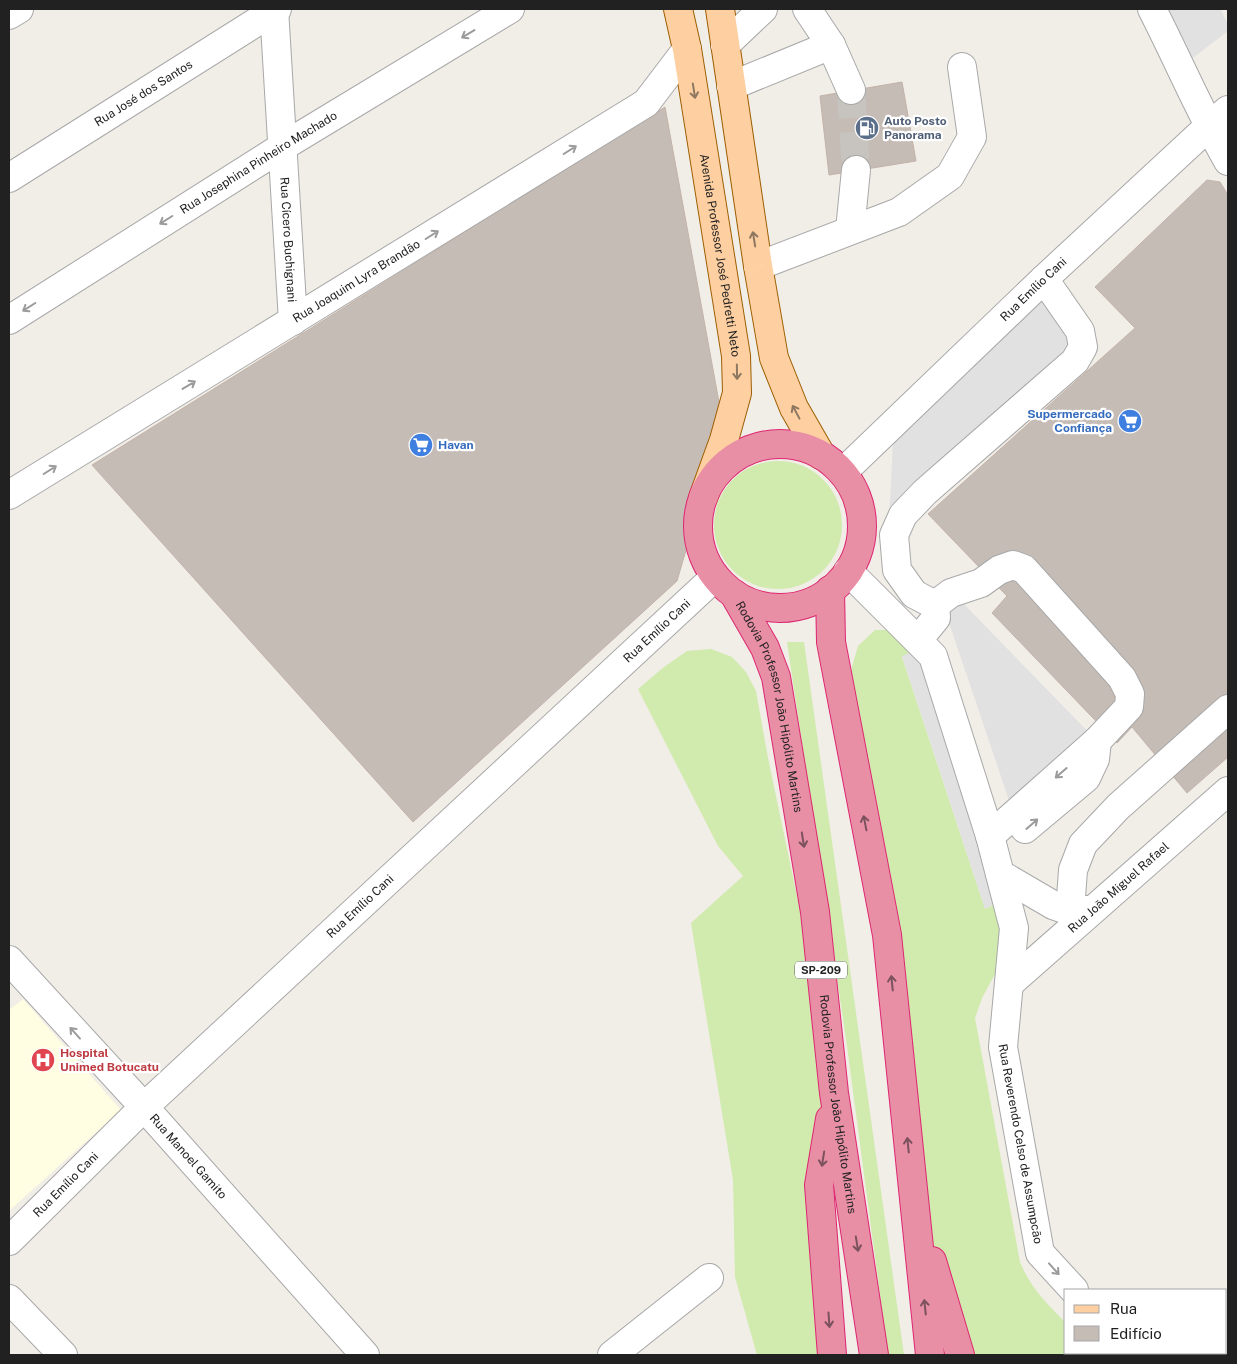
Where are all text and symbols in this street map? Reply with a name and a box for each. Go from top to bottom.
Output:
one-way arrow [462,30,476,40]
street label: Rua José dos Santos [92,57,195,129]
one-way arrow [689,83,699,99]
street label: Rua Josephina Pinheiro Machado [177,108,340,217]
place label: Auto Posto Panorama [884,114,947,142]
fuel station icon: Auto Posto Panorama [854,115,880,141]
one-way arrow [562,144,576,154]
street label: Avenida Professor José Pedretti Neto [697,153,743,358]
street label: Rua Cícero Buchignani [277,176,299,303]
one-way arrow [159,215,173,226]
one-way arrow [424,230,438,240]
one-way arrow [748,231,758,247]
street label: Rua Joaquim Lyra Brandão [290,237,423,326]
street label: Rua Emílio Cani [997,255,1070,324]
one-way arrow [22,303,36,313]
one-way arrow [732,364,742,380]
one-way arrow [181,379,195,389]
one-way arrow [791,406,801,420]
place label: Supermercado Confiança [1027,407,1112,435]
supermarket icon: Supermercado Confiança [1117,408,1143,434]
supermarket icon: Havan [408,432,434,458]
place label: Havan [438,438,474,452]
one-way arrow [43,464,57,474]
street label: Rua Emílio Cani [621,596,693,665]
street label: Rodovia Professor João Hipólito Martins [733,599,805,814]
one-way arrow [1054,767,1067,779]
one-way arrow [860,816,869,832]
one-way arrow [1025,818,1038,829]
one-way arrow [798,832,808,848]
street label: Rua João Miguel Rafael [1065,839,1172,936]
street label: Rua Emílio Cani [324,872,396,941]
road number: SP-209 [795,962,847,978]
one-way arrow [887,976,897,992]
street label: Rodovia Professor João Hipólito Martins [817,994,859,1215]
one-way arrow [70,1026,81,1039]
street label: Rua Reverendo Celso de Assumpcão [996,1043,1045,1245]
place label: Hospital Unimed Botucatu [60,1046,159,1074]
hospital icon: Hospital Unimed Botucatu [30,1047,56,1073]
street label: Rua Manoel Gamito [147,1111,230,1202]
one-way arrow [903,1137,913,1153]
street label: Rua Emílio Cani [30,1149,101,1220]
one-way arrow [818,1150,828,1166]
one-way arrow [852,1236,862,1252]
one-way arrow [1048,1263,1060,1275]
legend [1064,1289,1227,1354]
one-way arrow [920,1299,930,1315]
text: Rua [1110,1300,1137,1317]
one-way arrow [825,1312,834,1328]
text: Edifício [1110,1325,1162,1342]

